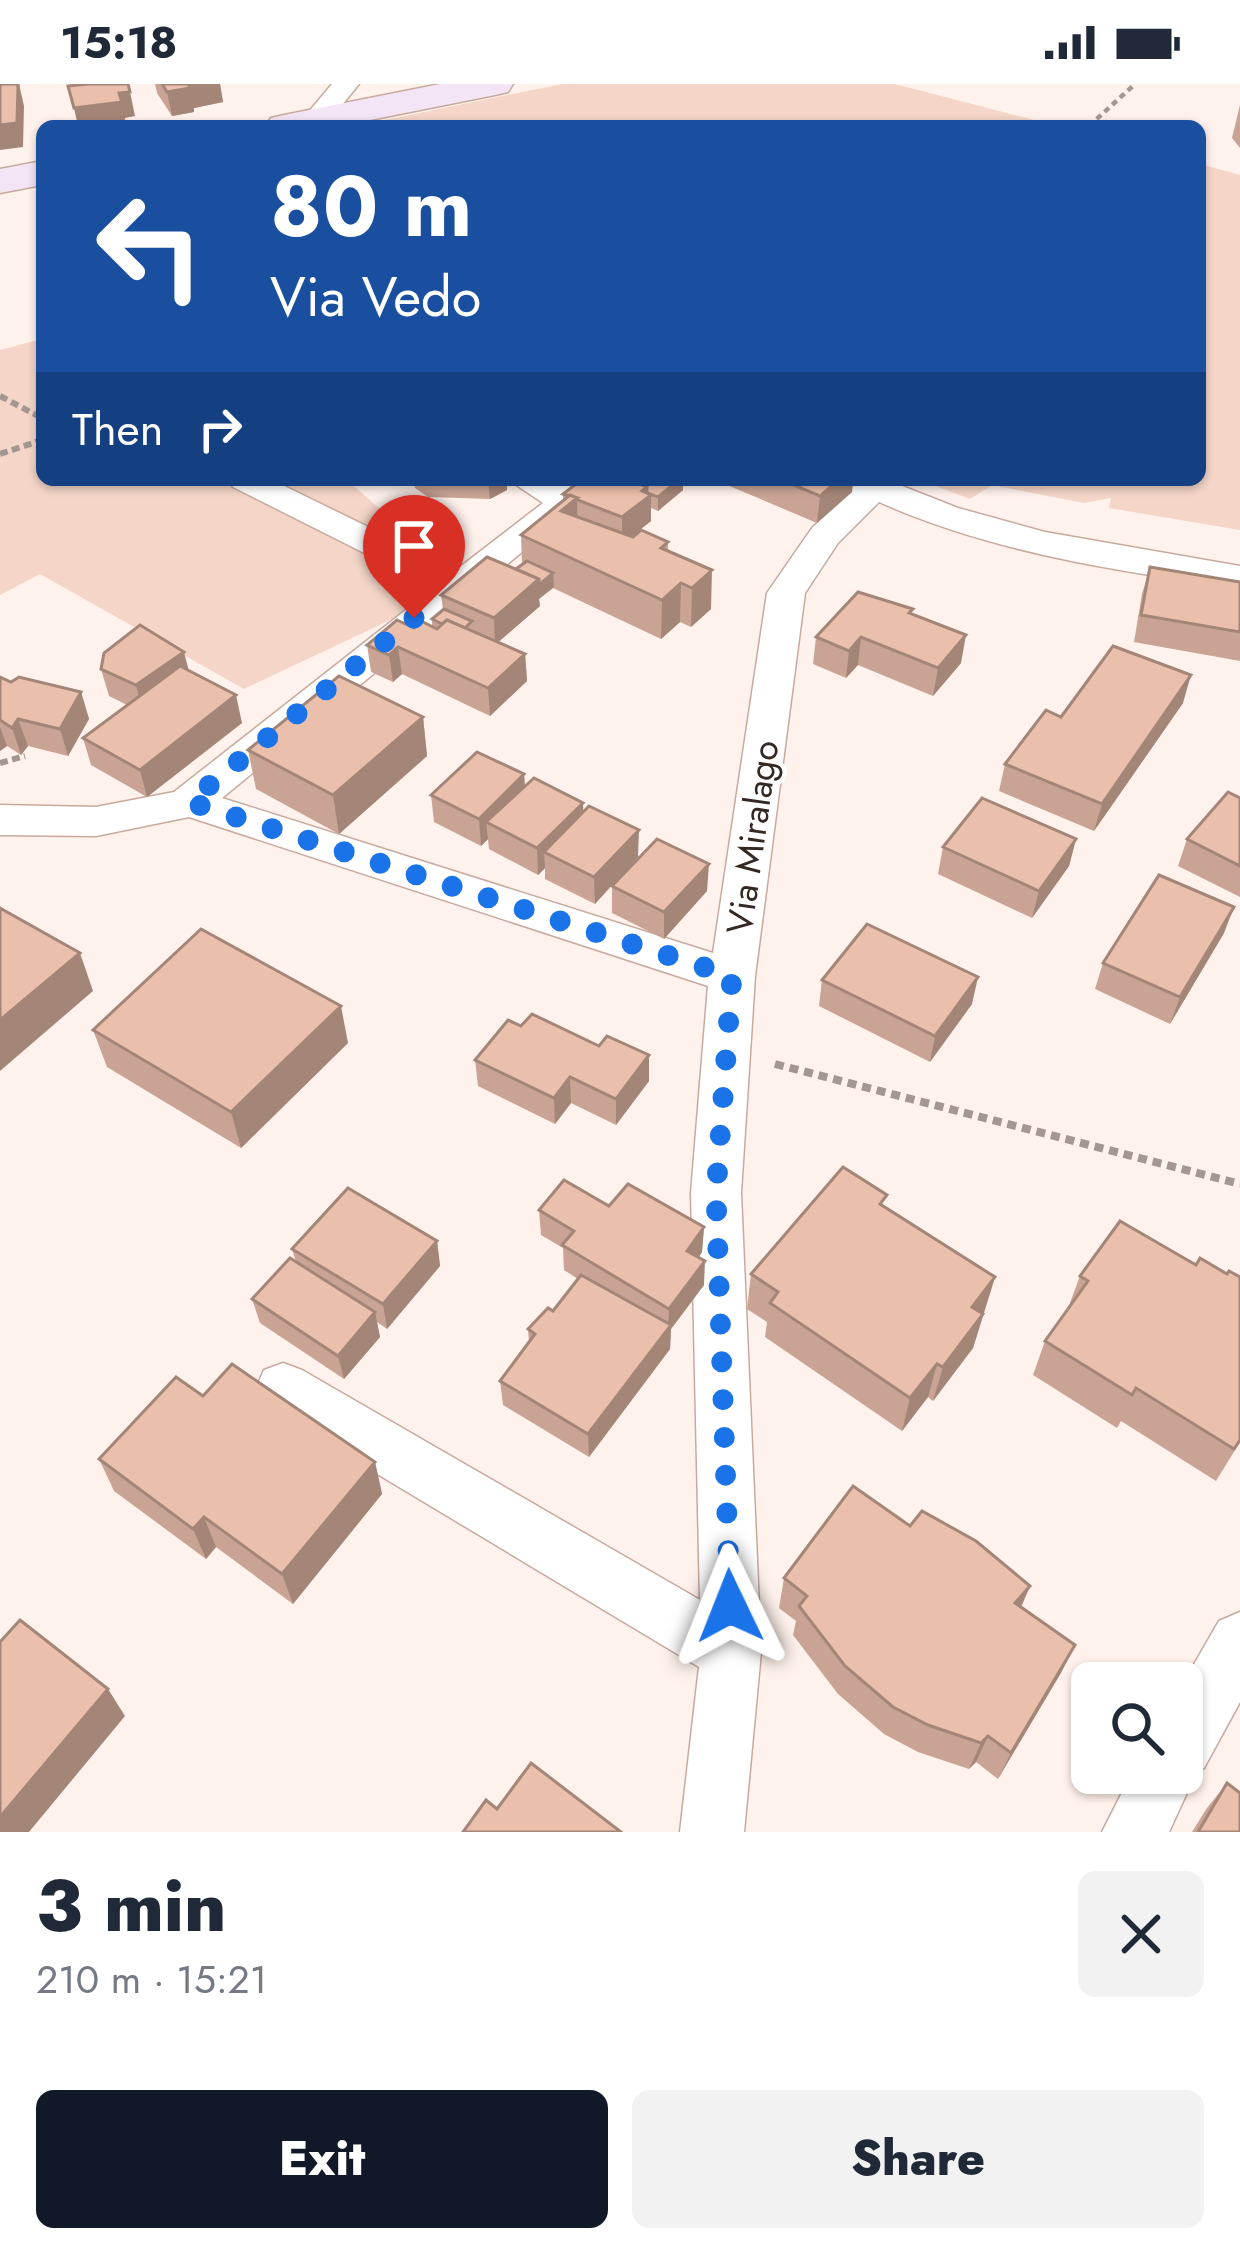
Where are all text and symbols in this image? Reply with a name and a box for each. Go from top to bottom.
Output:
text: 15:18 [60,10,178,75]
text: 80 m [270,146,472,268]
icon: left [72,168,228,324]
text: Via Vedo [270,258,481,336]
icon: right [187,396,253,462]
text: Then [72,397,163,462]
pin [363,495,465,618]
icon: arrive [381,513,447,579]
street label: Via Miralago [713,737,791,937]
position arrow [667,1543,793,1669]
map controls [1071,1662,1203,1794]
button: search [1071,1662,1203,1794]
text: 3 min [36,1854,227,1958]
button: close [1078,1871,1204,1997]
text: 210 m · 15:21 [36,1951,267,2008]
button: Exit [36,2090,608,2228]
button: Share [632,2090,1204,2228]

